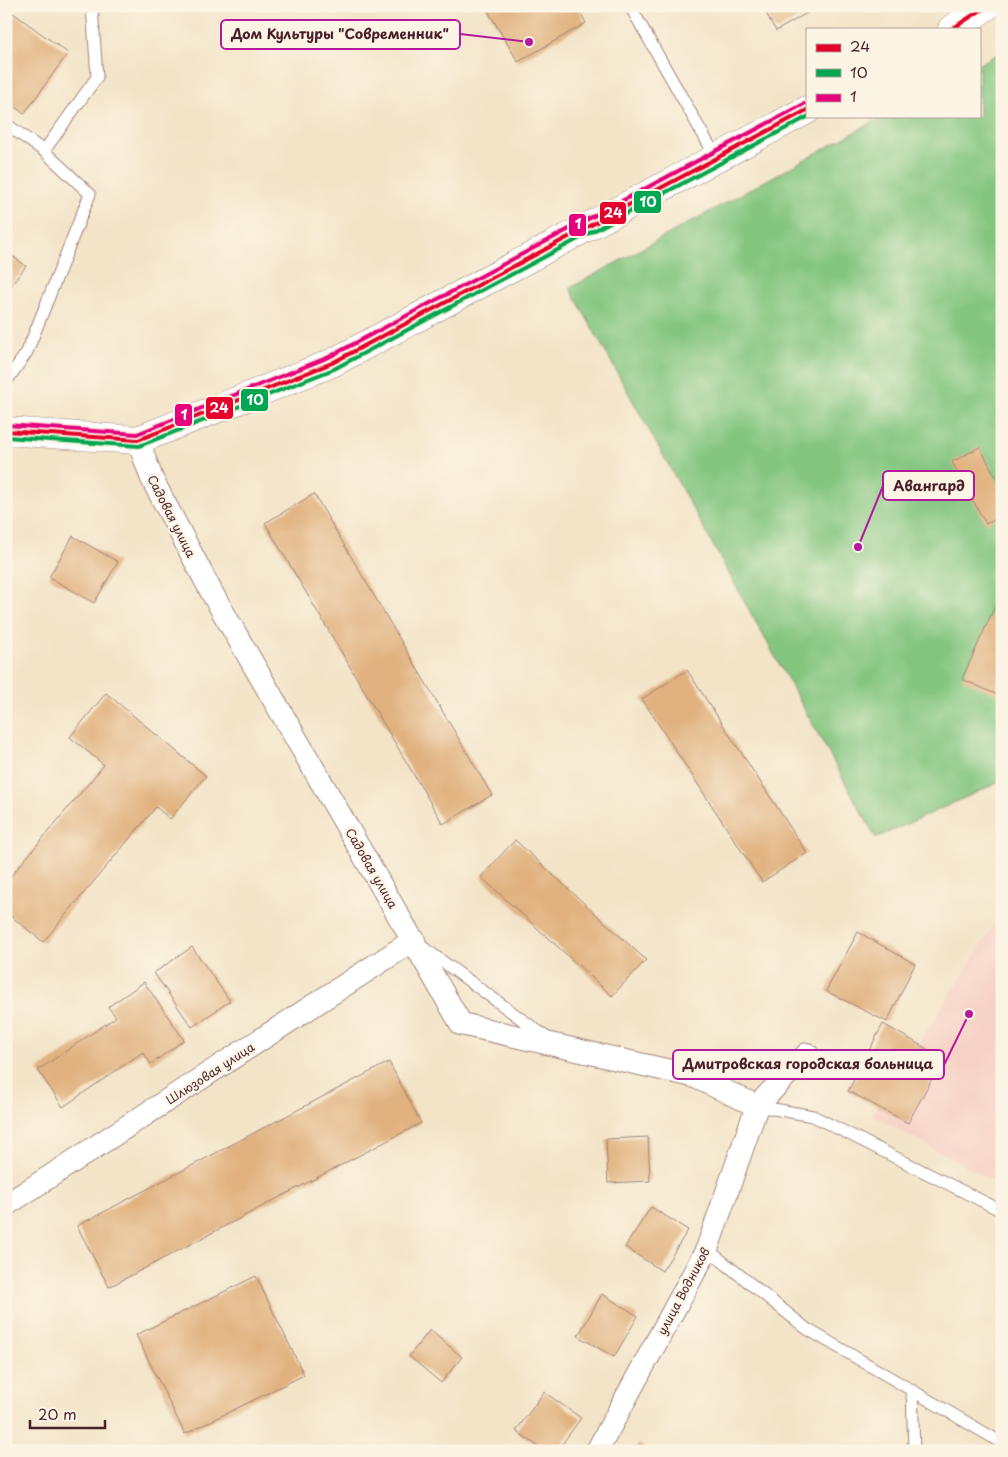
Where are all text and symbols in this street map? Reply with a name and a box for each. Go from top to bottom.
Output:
callout: Дом Культуры "Современник" [221,20,460,49]
text: Дом Культуры "Современник" [230,23,449,44]
legend [806,28,980,118]
text: 24 [850,34,870,57]
text: 10 [850,60,868,83]
text: 1 [850,84,857,107]
line badge: 10 [633,190,662,214]
text: 10 [639,191,657,212]
line badge: 24 [599,201,627,225]
text: 24 [604,202,623,223]
line badge: 1 [568,213,587,237]
text: 1 [575,213,582,234]
line badge: 10 [240,388,269,412]
text: 10 [246,389,264,410]
line badge: 24 [205,396,234,420]
text: 24 [210,397,229,418]
line badge: 1 [174,403,193,427]
text: 1 [181,404,188,425]
callout: Авангард [883,471,974,500]
street label: Садовая улица [143,472,201,561]
text: Авангард [893,475,965,496]
street label: Садовая улица [342,824,403,912]
street label: Шлюзовая улица [162,1037,258,1108]
callout: Дмитровская городская больница [673,1050,944,1079]
text: Дмитровская городская больница [682,1053,934,1074]
street label: улица Водников [652,1244,714,1338]
scale bar [30,1397,105,1429]
text: 20 m [38,1402,77,1425]

